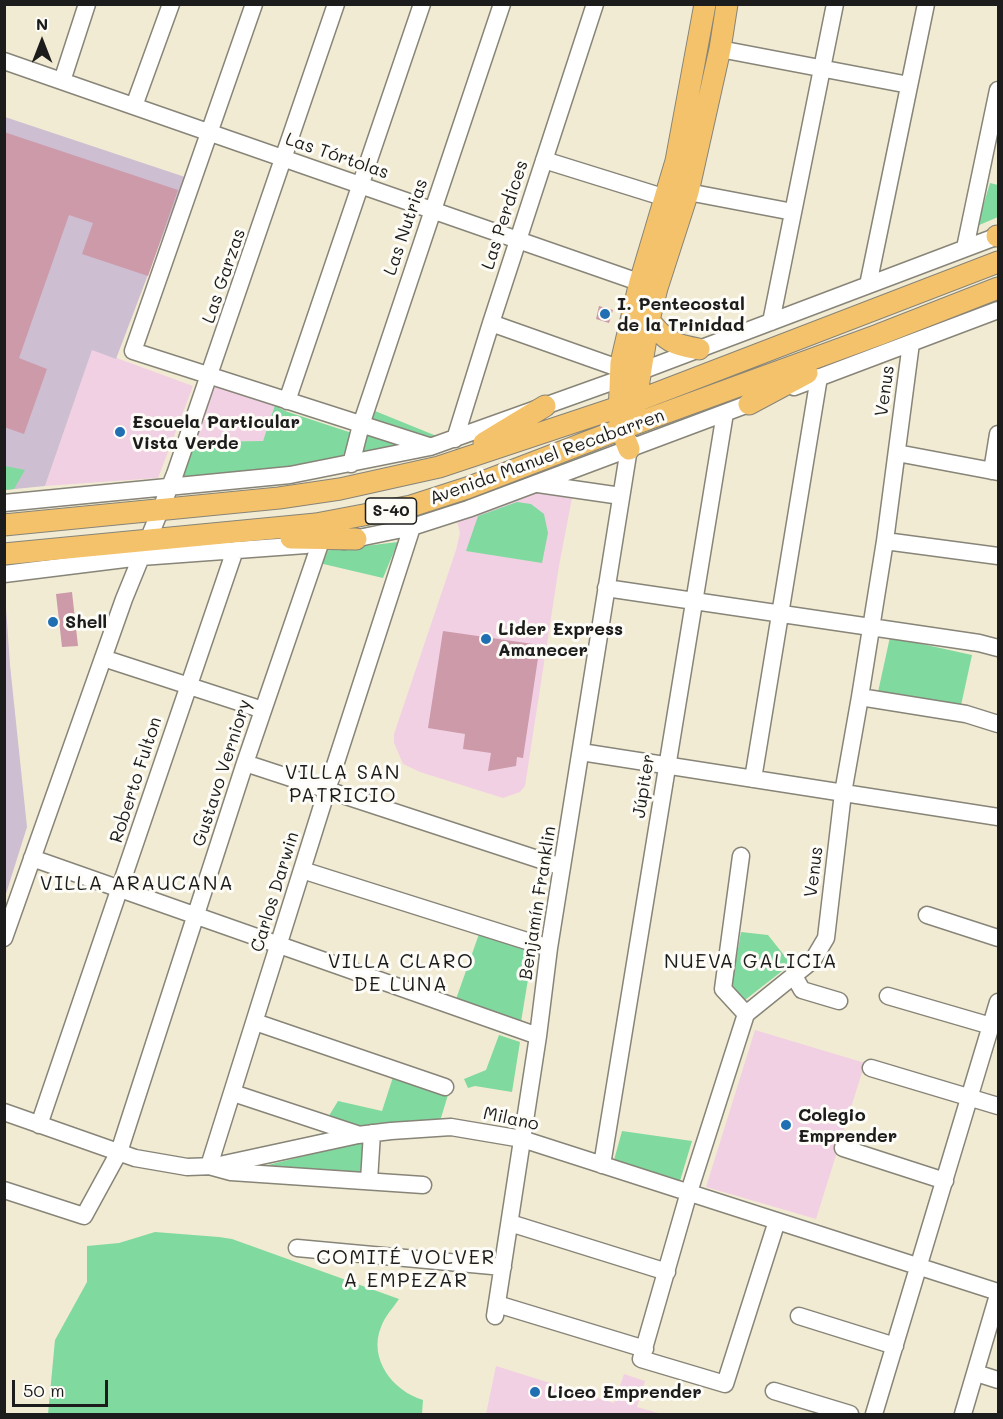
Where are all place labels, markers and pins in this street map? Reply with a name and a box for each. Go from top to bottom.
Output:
place label: I. Pentecostal de la Trinidad [617,293,745,336]
marker: I. Pentecostal de la Trinidad [598,307,612,321]
place label: Escuela Particular Vista Verde [132,411,300,454]
marker: Escuela Particular Vista Verde [113,425,127,439]
place label: Shell [65,611,107,633]
marker: Shell [46,615,60,629]
place label: Lider Express Amanecer [498,618,623,660]
marker: Lider Express Amanecer [479,632,493,646]
place label: Colegio Emprender [798,1104,897,1146]
marker: Colegio Emprender [779,1118,793,1132]
place label: Liceo Emprender [547,1381,702,1403]
marker: Liceo Emprender [528,1385,542,1399]

